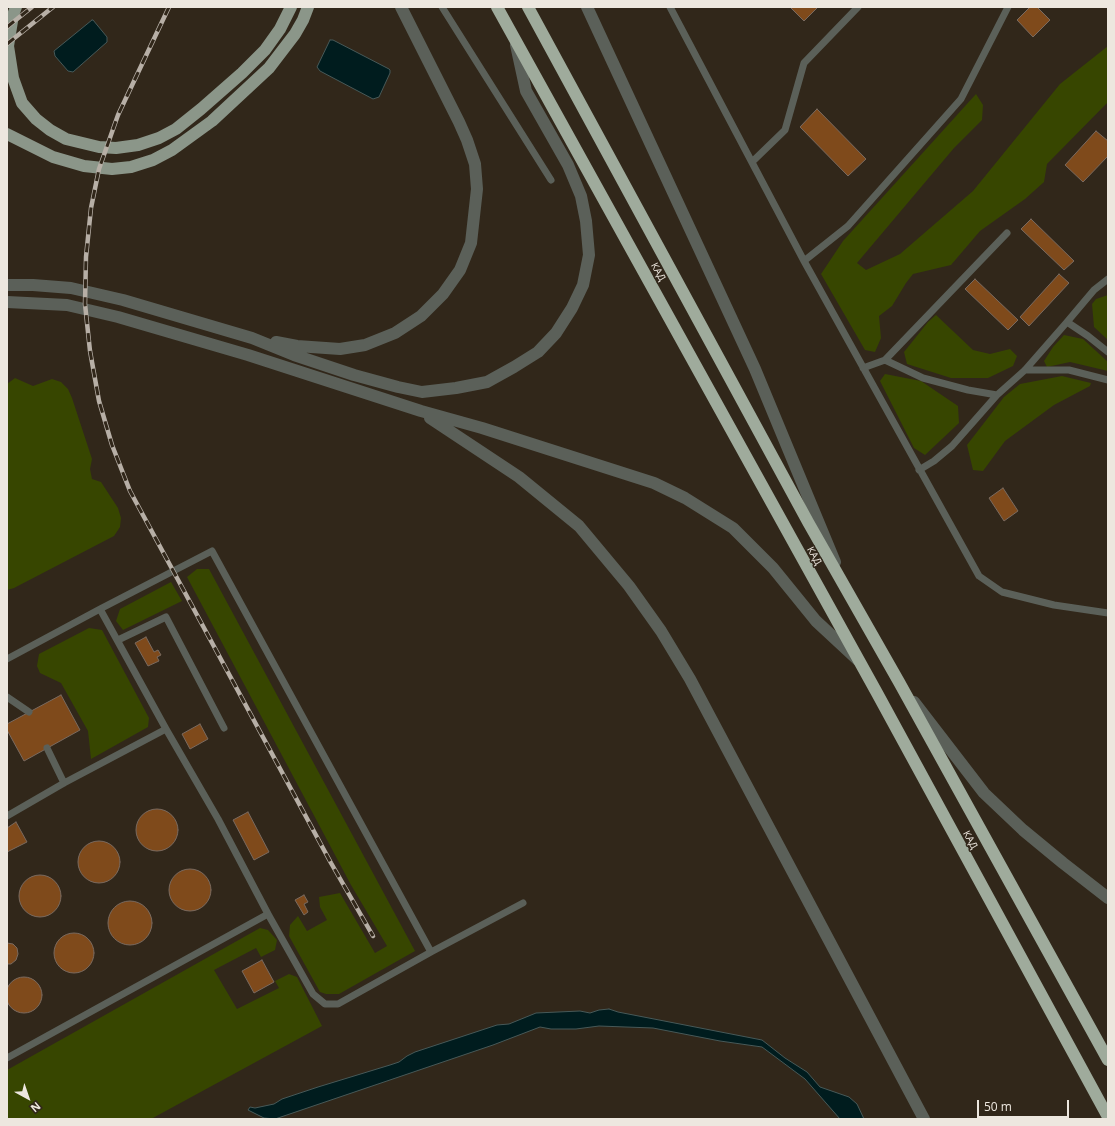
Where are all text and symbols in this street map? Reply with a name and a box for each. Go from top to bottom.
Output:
street label: КАД [648,261,668,283]
street label: КАД [804,545,824,567]
street label: КАД [960,829,980,851]
north arrow [8,1078,48,1118]
scale bar [979,1092,1071,1118]
text: 50 m [984,1098,1012,1115]
text: N [28,1099,44,1116]

